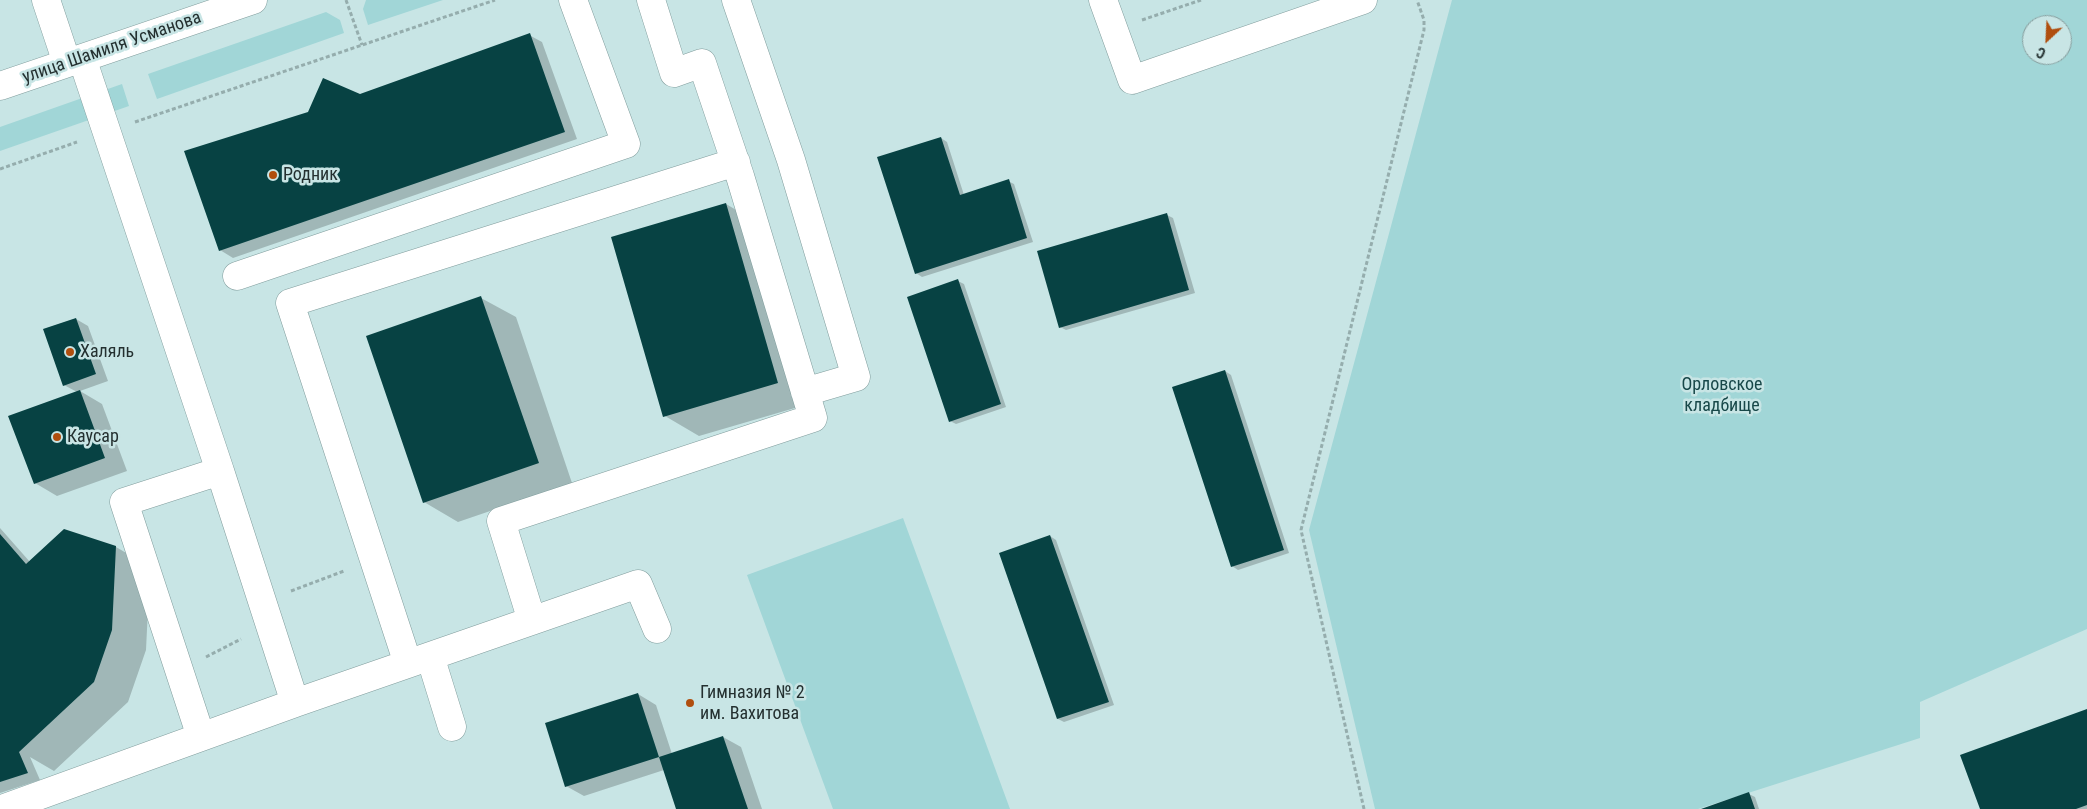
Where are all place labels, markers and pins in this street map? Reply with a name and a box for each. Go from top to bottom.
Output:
place label: Родник [283,164,338,186]
marker: Родник [267,169,279,181]
place label: Халяль [80,341,134,363]
marker: Халяль [64,346,76,358]
place label: Каусар [67,426,119,448]
marker: Каусар [51,431,63,443]
place label: Гимназия № 2 им. Вахитова [700,682,805,724]
marker: Гимназия № 2 им. Вахитова [684,697,696,709]

